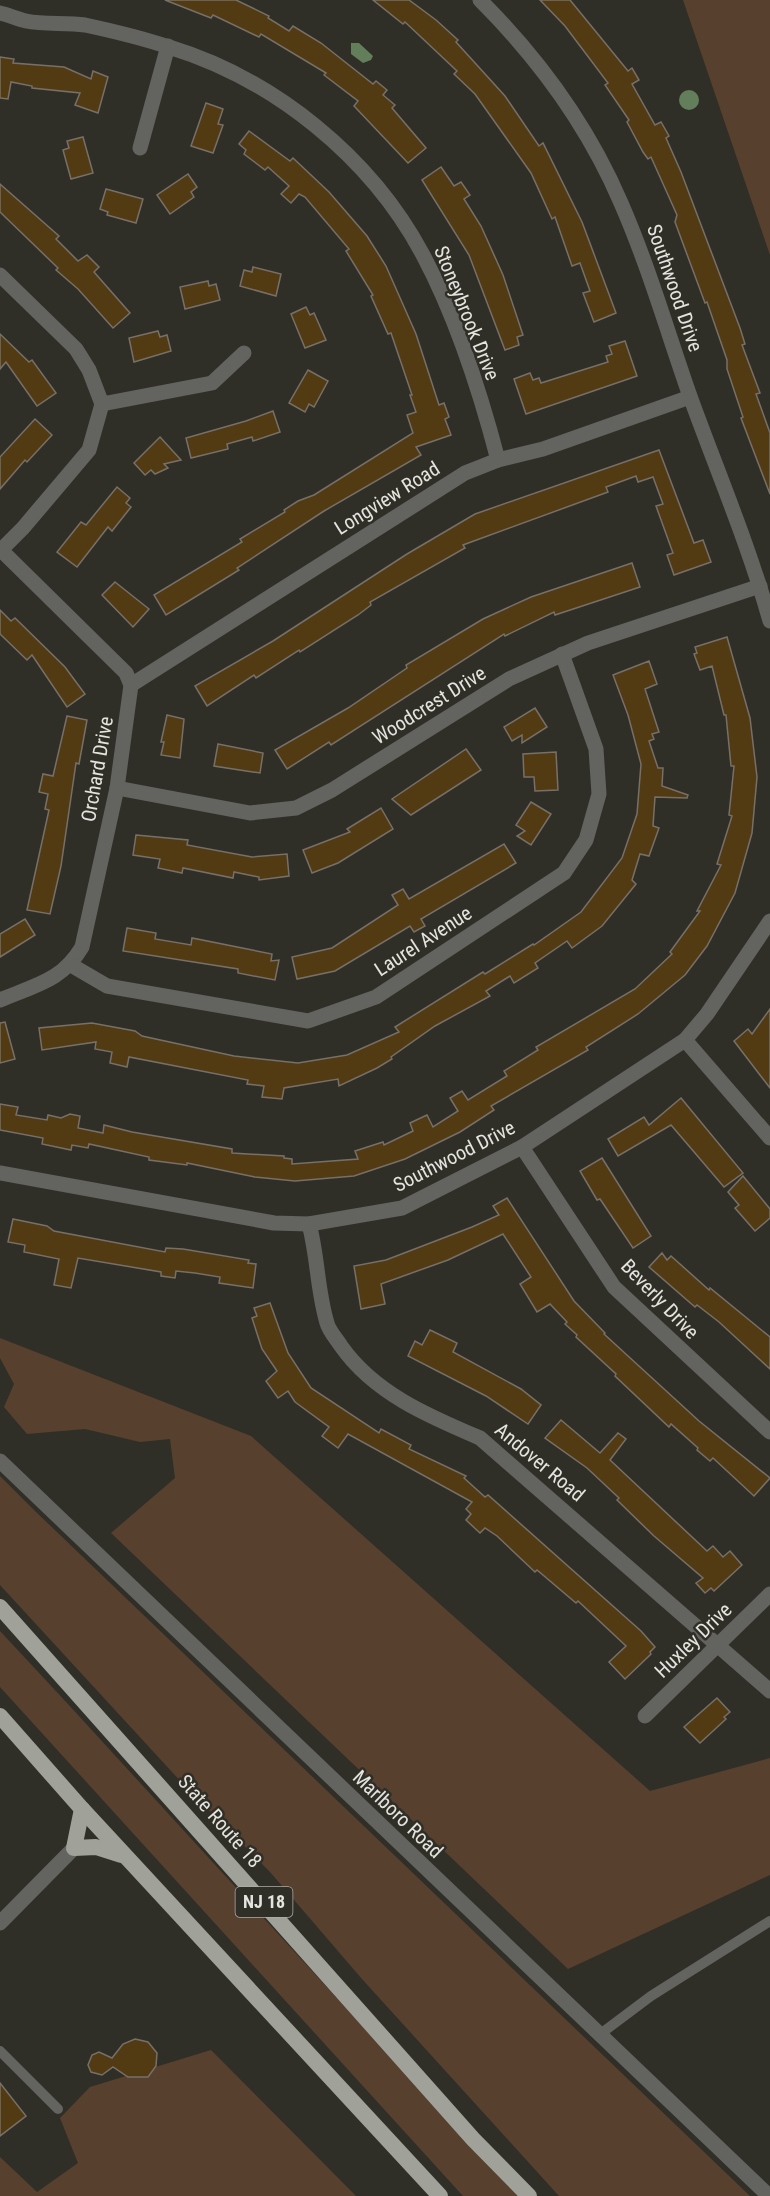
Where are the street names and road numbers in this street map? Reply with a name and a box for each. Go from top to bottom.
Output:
street label: Southwood Drive [642,221,708,355]
street label: Stoneybrook Drive [429,242,505,384]
street label: Longview Road [330,456,444,540]
street label: Woodcrest Drive [368,661,490,749]
street label: Orchard Drive [76,714,118,824]
street label: Laurel Avenue [370,901,476,981]
street label: Southwood Drive [389,1115,519,1197]
street label: Beverly Drive [616,1254,704,1344]
street label: Andover Road [490,1418,590,1506]
street label: Huxley Drive [650,1597,736,1683]
street label: Marlboro Road [348,1765,448,1863]
street label: State Route 18 [173,1769,267,1873]
road number: NJ 18 [236,1887,292,1917]

